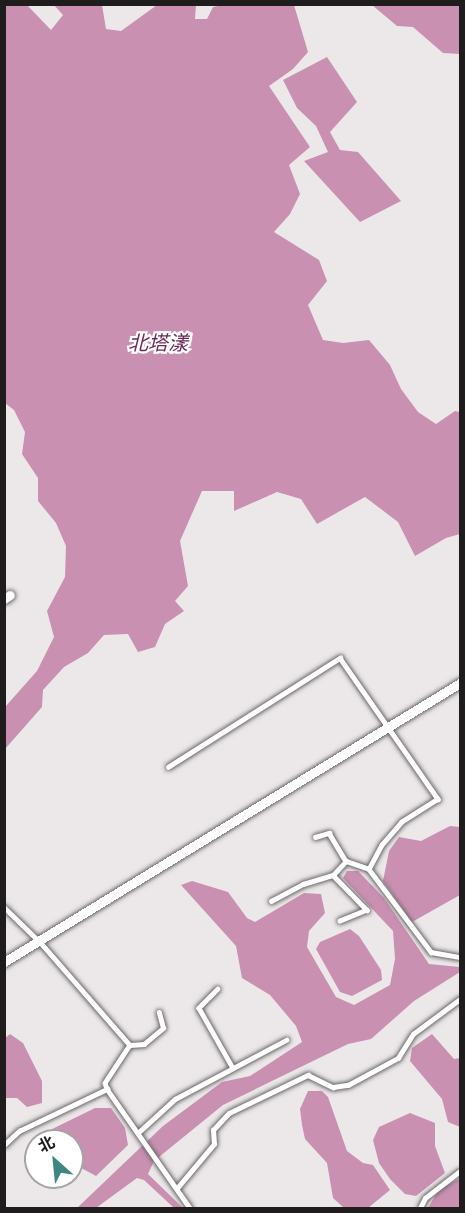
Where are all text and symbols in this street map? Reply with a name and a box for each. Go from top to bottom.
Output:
water label: 北塔漾 [128,331,188,355]
north arrow [24,1129,84,1189]
text: 北 [36,1133,57,1156]

